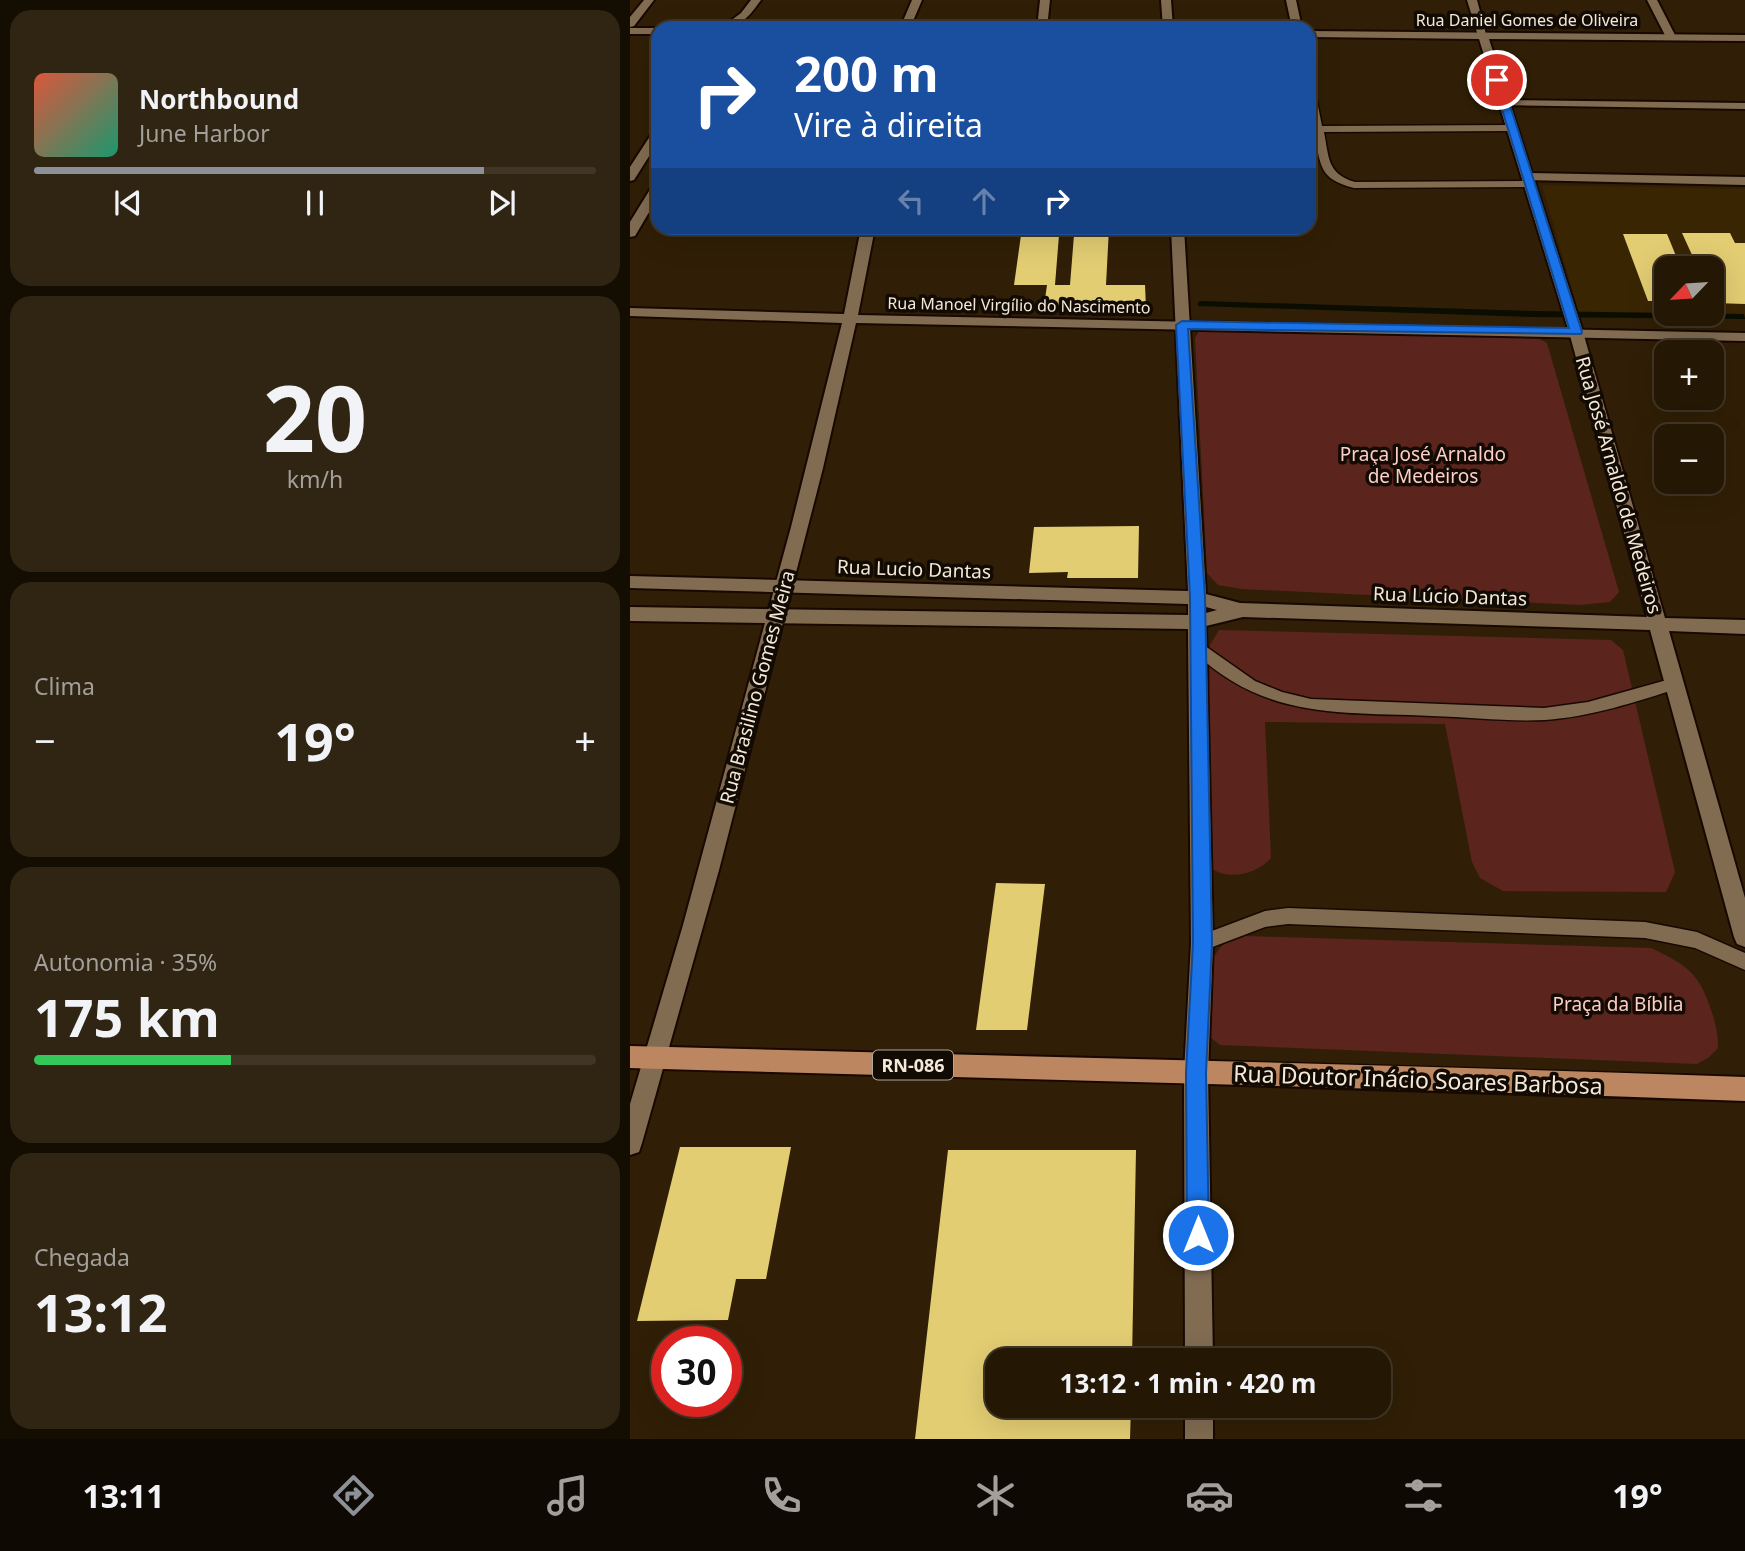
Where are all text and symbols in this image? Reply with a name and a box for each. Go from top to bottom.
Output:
street label: Rua Daniel Gomes de Oliveira [1416,9,1638,31]
text: 200 m [794,40,939,106]
icon: right [679,49,770,140]
pin [1467,50,1527,110]
icon: arrive [1478,61,1516,99]
text: Northbound [139,81,299,117]
text: Vire à direita [794,103,983,146]
text: June Harbor [139,117,270,149]
icon: left [892,182,930,220]
icon: ahead [965,182,1003,220]
icon: right [1038,182,1076,220]
icon: previous [109,184,147,222]
icon: pause [296,184,334,222]
icon: next [483,184,521,222]
north arrow [1654,256,1724,326]
map controls [1654,256,1724,494]
street label: Rua Manoel Virgílio do Nascimento [887,292,1151,318]
button: + [1654,340,1724,410]
street label: Rua José Arnaldo de Medeiros [1570,353,1668,617]
text: 20 [263,355,367,479]
button: − [1654,424,1724,494]
park label: Praça José Arnaldo de Medeiros [1340,441,1506,489]
text: km/h [287,463,343,495]
street label: Rua Lucio Dantas [836,553,992,585]
street label: Rua Brasilino Gomes Meira [713,568,801,806]
street label: Rua Lúcio Dantas [1372,580,1528,612]
text: Clima [34,670,95,702]
text: 19° [274,705,356,776]
text: − [34,714,56,766]
text: + [574,714,596,766]
text: Autonomia · 35% [34,946,217,978]
text: 175 km [34,981,220,1052]
park label: Praça da Bíblia [1552,991,1684,1017]
road number: RN-086 [873,1050,953,1080]
street label: Rua Doutor Inácio Soares Barbosa [1233,1057,1603,1101]
position arrow [1161,1198,1235,1272]
text: Chegada [34,1241,130,1273]
text: 13:12 [34,1276,168,1347]
speed limit sign: 30 [651,1326,742,1417]
text: 13:12 · 1 min · 420 m [1060,1365,1316,1401]
icon: directions [329,1471,378,1520]
icon: music [543,1471,592,1520]
icon: phone [757,1471,806,1520]
icon: climate [971,1471,1020,1520]
icon: car [1185,1471,1234,1520]
icon: filters [1399,1471,1448,1520]
text: 13:11 [82,1474,165,1517]
text: 19° [1612,1474,1663,1517]

